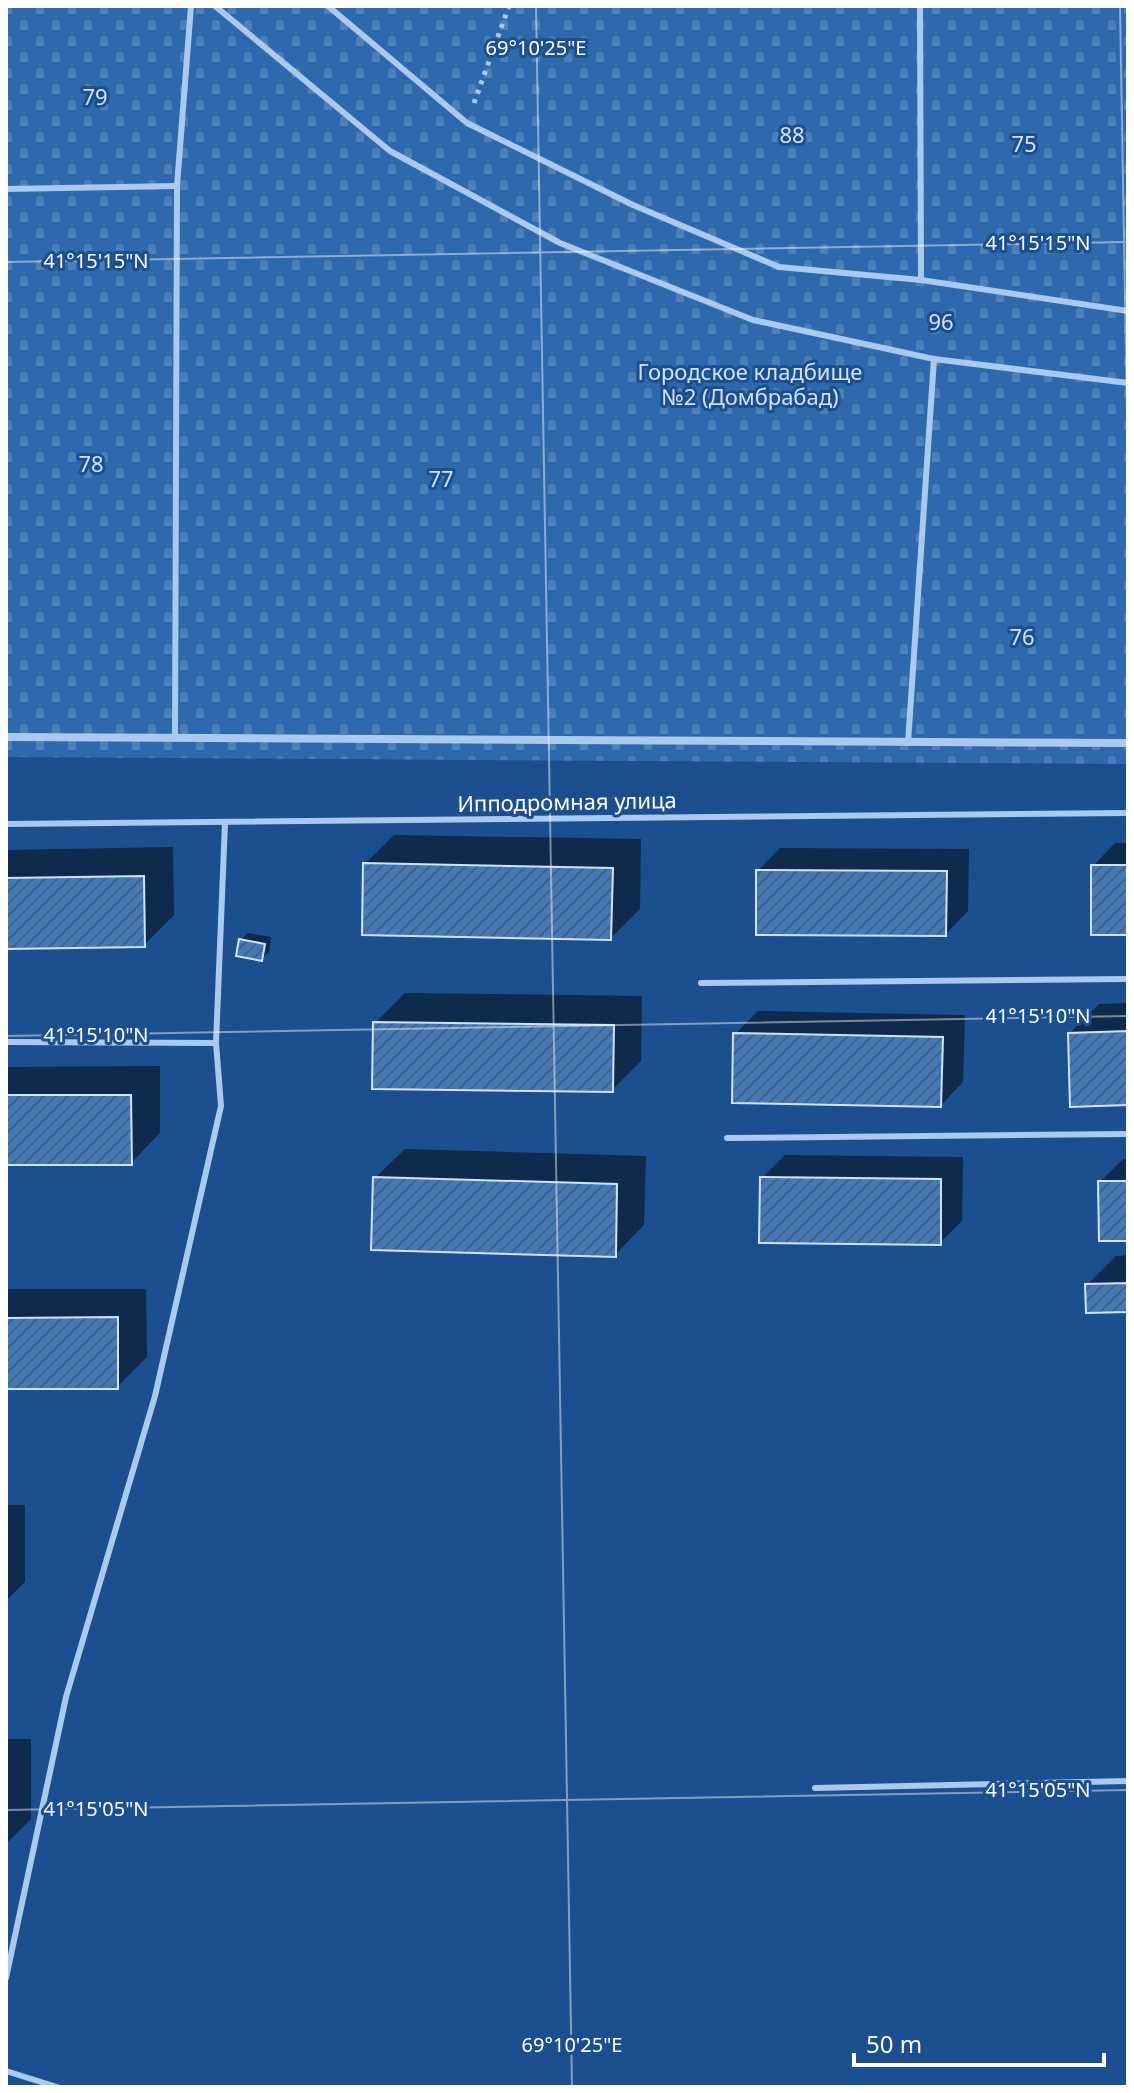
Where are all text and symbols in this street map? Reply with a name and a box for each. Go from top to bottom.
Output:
text: 69°10'25"E [486,34,586,61]
park label: 79 [82,81,108,111]
park label: 88 [779,119,805,149]
park label: 75 [1011,128,1037,158]
text: 41°15'15"N [985,229,1091,256]
text: 41°15'15"N [43,247,149,274]
park label: 96 [928,306,954,336]
park label: Городское кладбище №2 (Домбрабад) [638,356,862,411]
park label: 78 [78,448,104,478]
park label: 77 [428,463,454,493]
park label: 76 [1009,621,1035,651]
street label: Ипподромная улица [457,784,677,818]
text: 41°15'10"N [985,1002,1091,1029]
text: 41°15'10"N [43,1021,149,1048]
text: 41°15'05"N [985,1776,1091,1803]
text: 41°15'05"N [43,1795,149,1822]
scale bar [854,2017,1104,2067]
text: 50 m [866,2027,922,2060]
text: 69°10'25"E [522,2031,622,2058]

